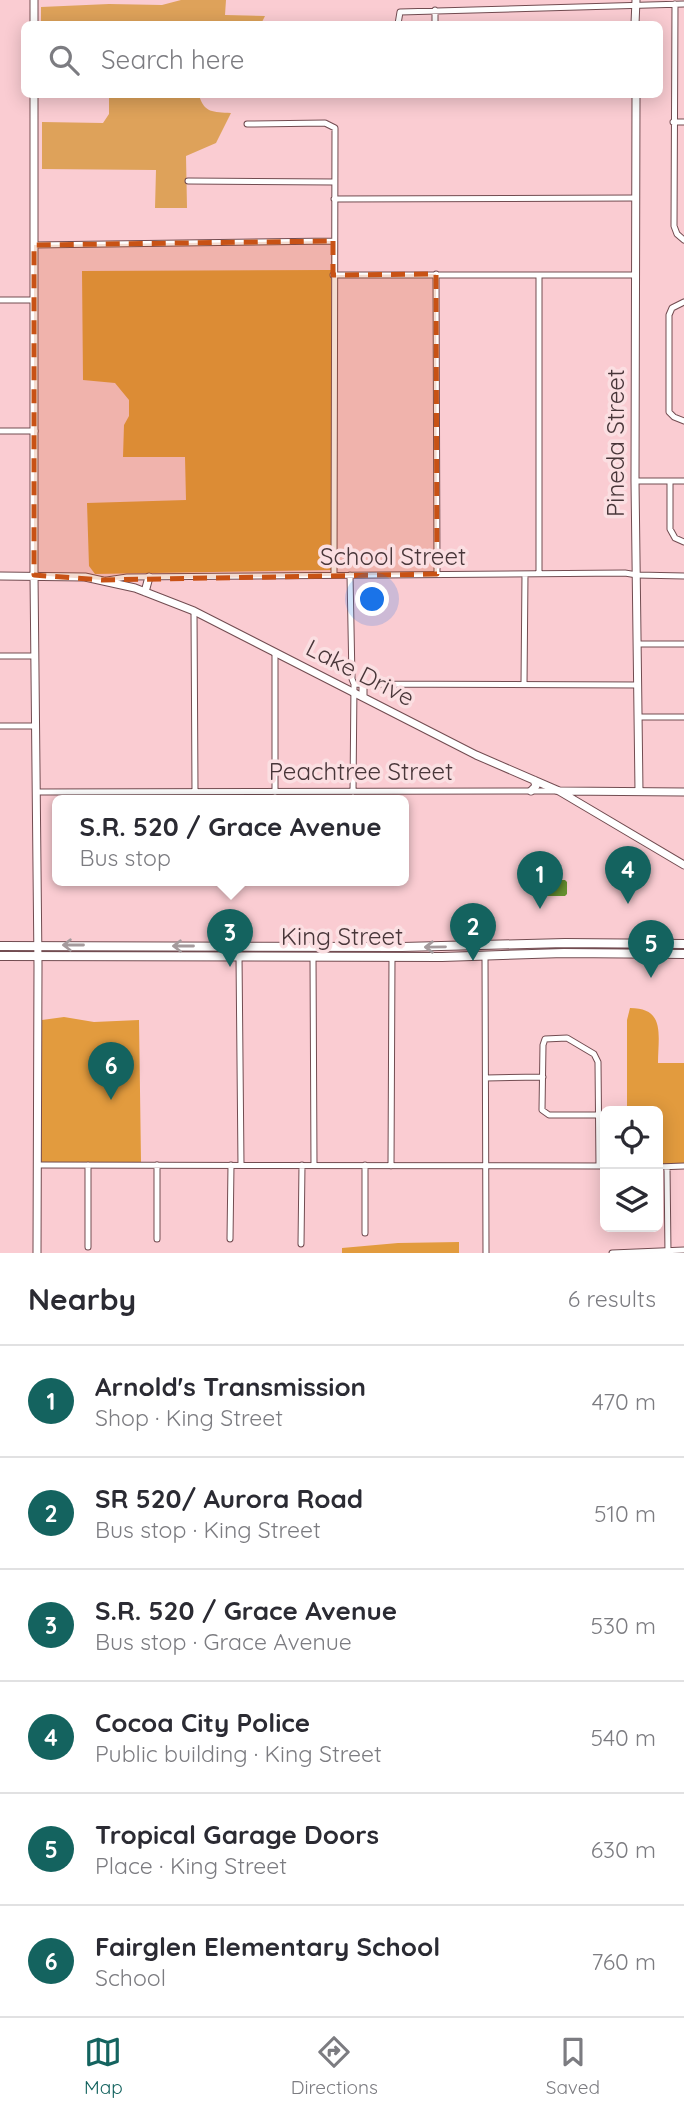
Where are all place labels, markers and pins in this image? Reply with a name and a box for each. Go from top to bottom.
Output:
pin: 4 [605,846,651,904]
pin: 1 [517,851,563,909]
pin: 2 [450,903,496,961]
pin: 3 [207,909,253,967]
pin: 5 [628,920,674,978]
pin: 6 [88,1042,134,1100]

